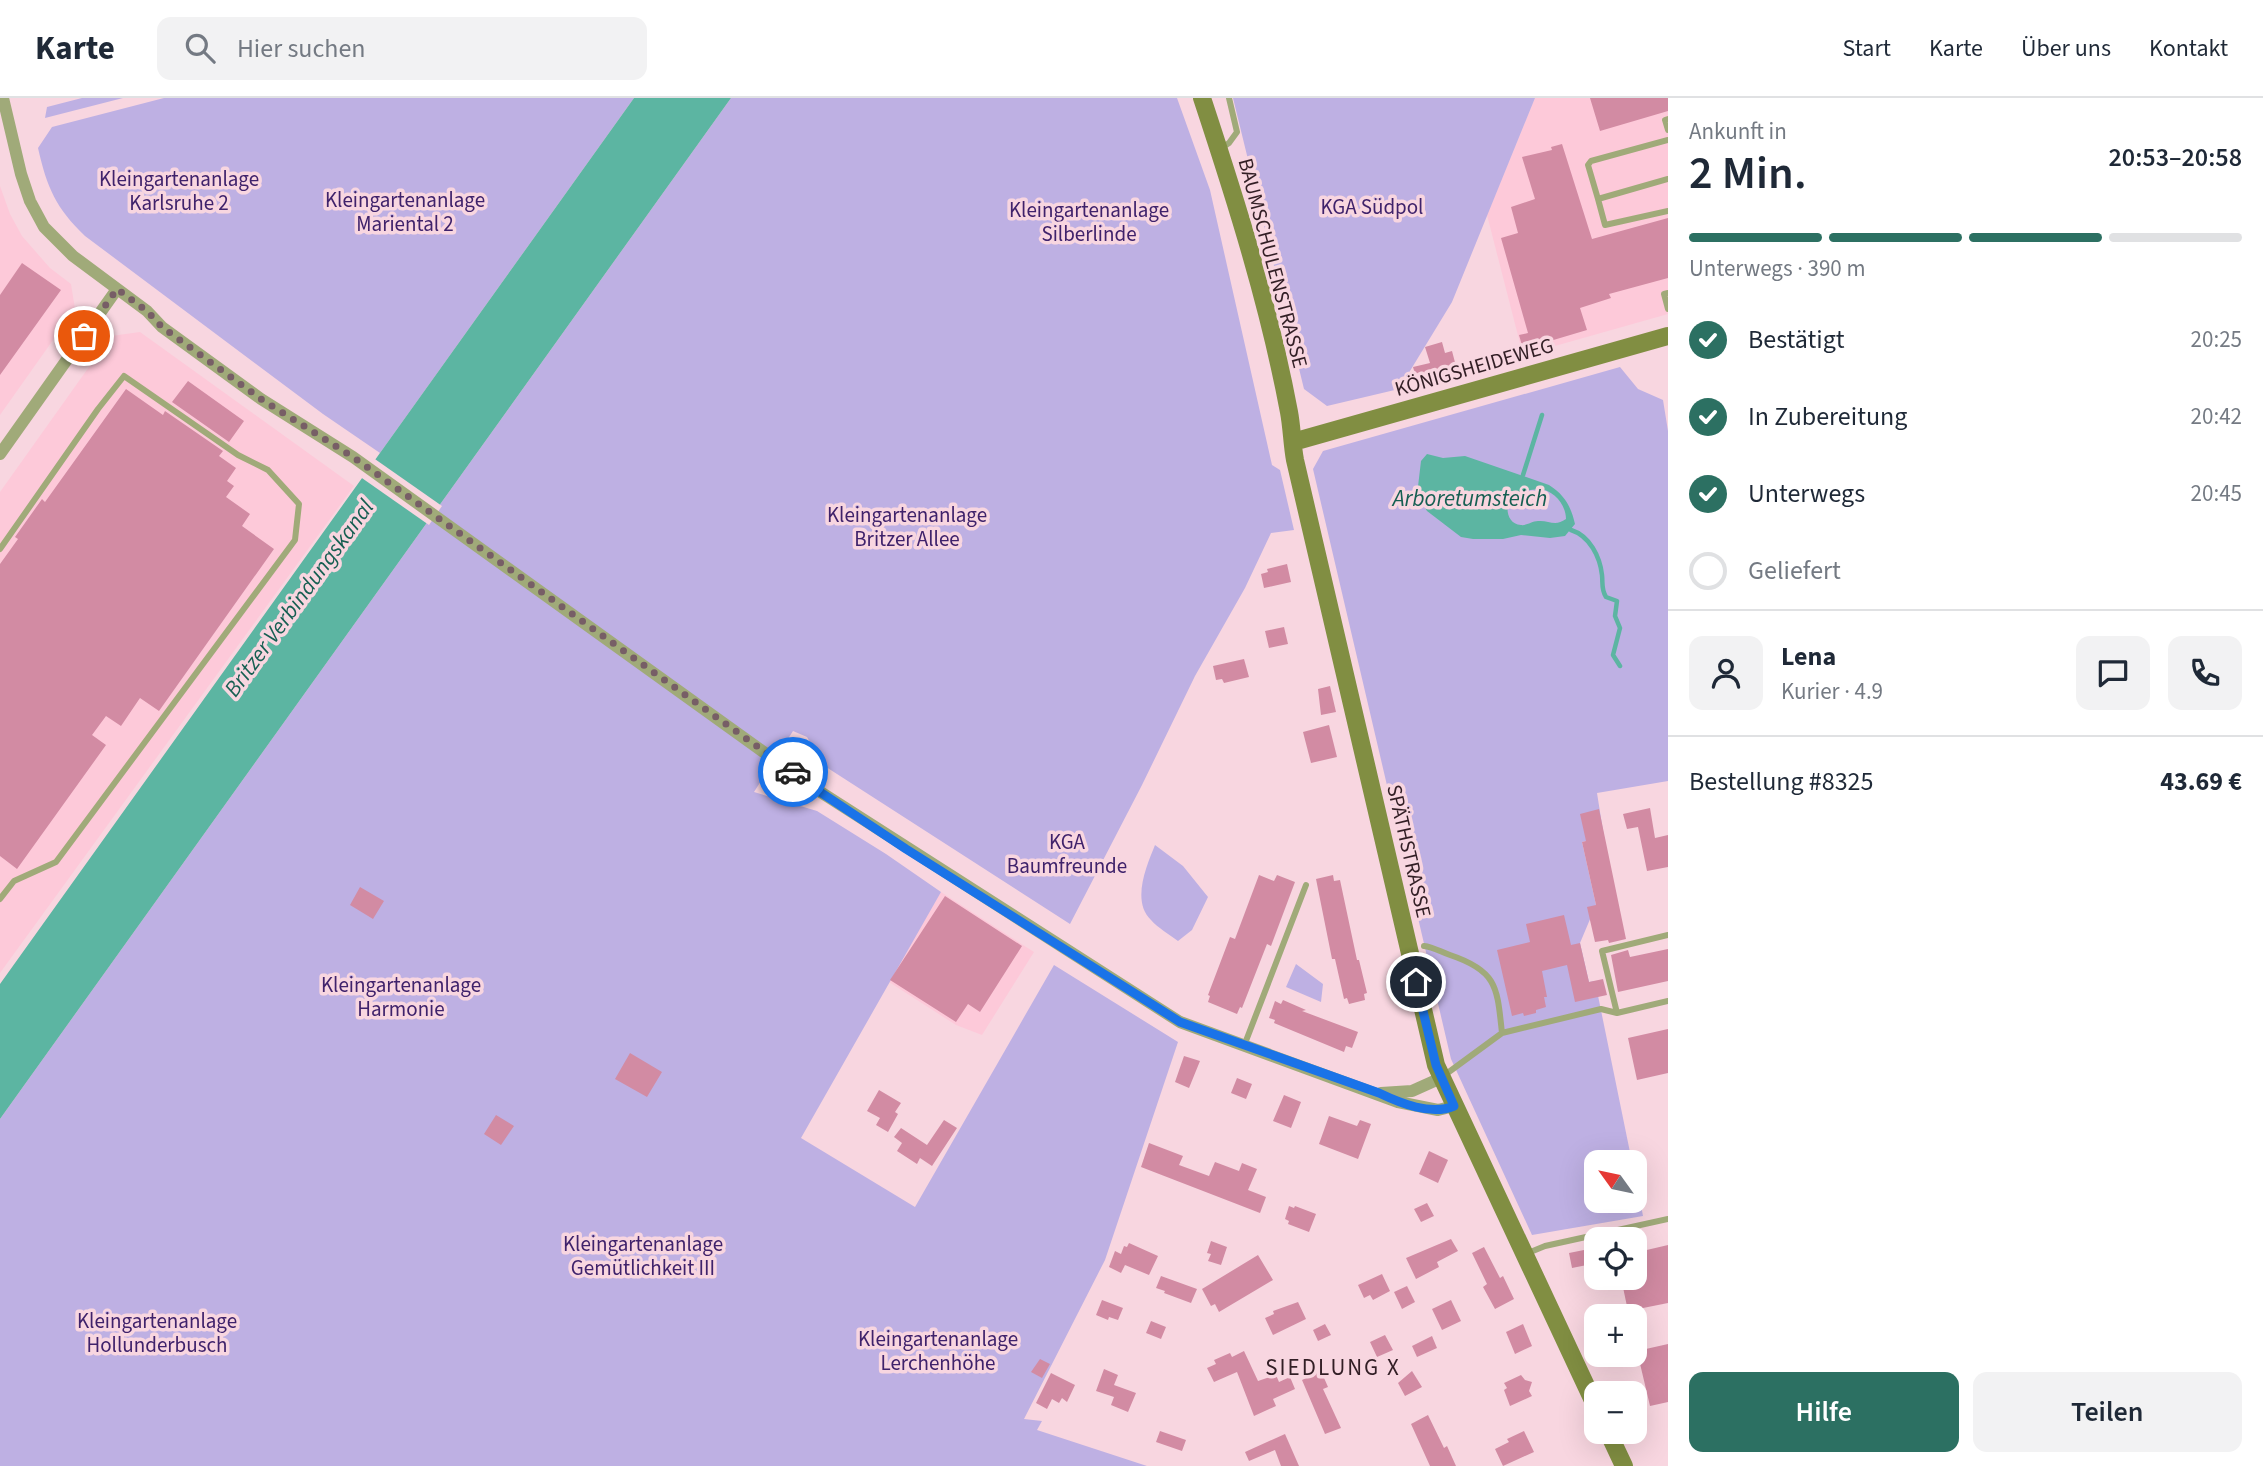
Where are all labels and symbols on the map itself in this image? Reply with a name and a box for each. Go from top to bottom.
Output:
street label: BAUMSCHULENSTRASSE [1231,155,1315,371]
park label: Kleingartenanlage Karlsruhe 2 [99,164,259,218]
park label: Kleingartenanlage Mariental 2 [325,185,485,239]
park label: KGA Südpol [1321,192,1423,222]
park label: Kleingartenanlage Silberlinde [1009,195,1169,249]
pin [54,306,114,366]
street label: KÖNIGSHEIDEWEG [1391,330,1557,404]
water label: Arboretumsteich [1391,482,1547,515]
water label: Britzer Verbindungskanal [216,492,382,704]
park label: Kleingartenanlage Britzer Allee [827,500,987,554]
courier [758,737,828,807]
street label: SPÄTHSTRASSE [1379,781,1439,921]
park label: KGA Baumfreunde [1007,827,1127,881]
pin [1386,952,1446,1012]
park label: Kleingartenanlage Harmonie [321,970,481,1024]
north arrow [1584,1150,1647,1213]
park label: Kleingartenanlage Gemütlichkeit III [563,1229,723,1283]
park label: Kleingartenanlage Hollunderbusch [77,1306,237,1360]
park label: Kleingartenanlage Lerchenhöhe [858,1324,1018,1378]
district label: SIEDLUNG X [1265,1351,1401,1384]

